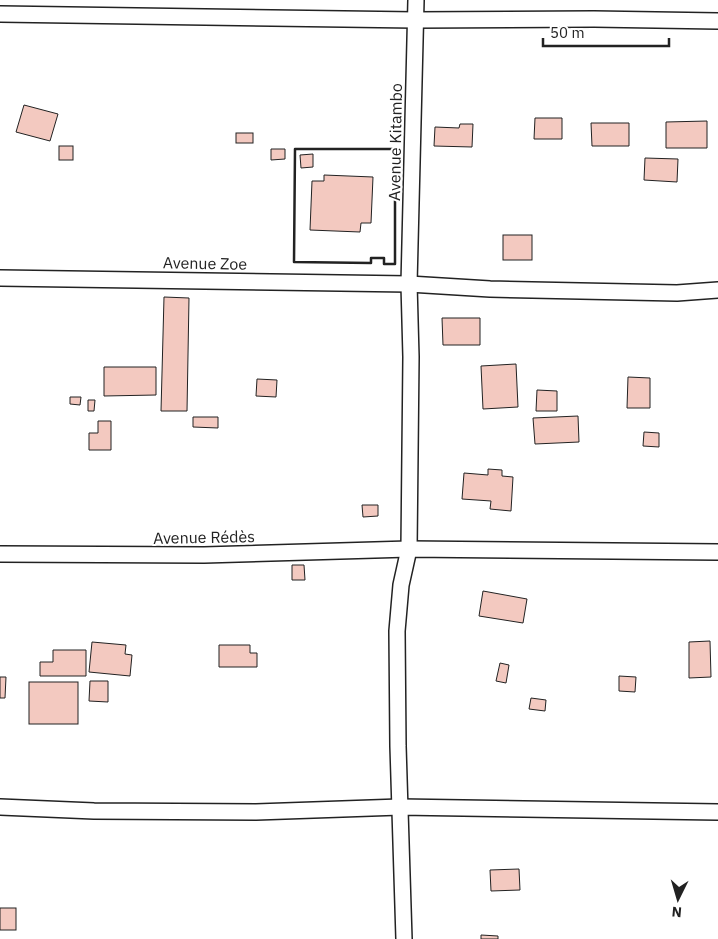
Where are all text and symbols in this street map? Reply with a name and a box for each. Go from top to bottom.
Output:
scale bar [543,15,669,47]
text: 50 m [550,23,585,42]
street label: Avenue Kitambo [384,83,406,201]
street label: Avenue Zoe [163,252,247,274]
street label: Avenue Rédès [153,526,255,548]
north arrow [653,874,703,924]
text: N [671,903,683,921]

